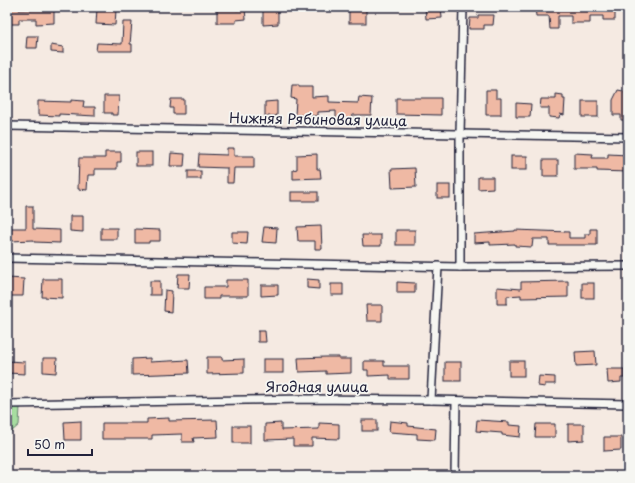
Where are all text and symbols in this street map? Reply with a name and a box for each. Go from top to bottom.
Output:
street label: Нижняя Рябиновая улица [229,107,407,131]
street label: Ягодная улица [266,376,368,397]
scale bar [28,431,92,457]
text: 50 m [34,435,65,453]

